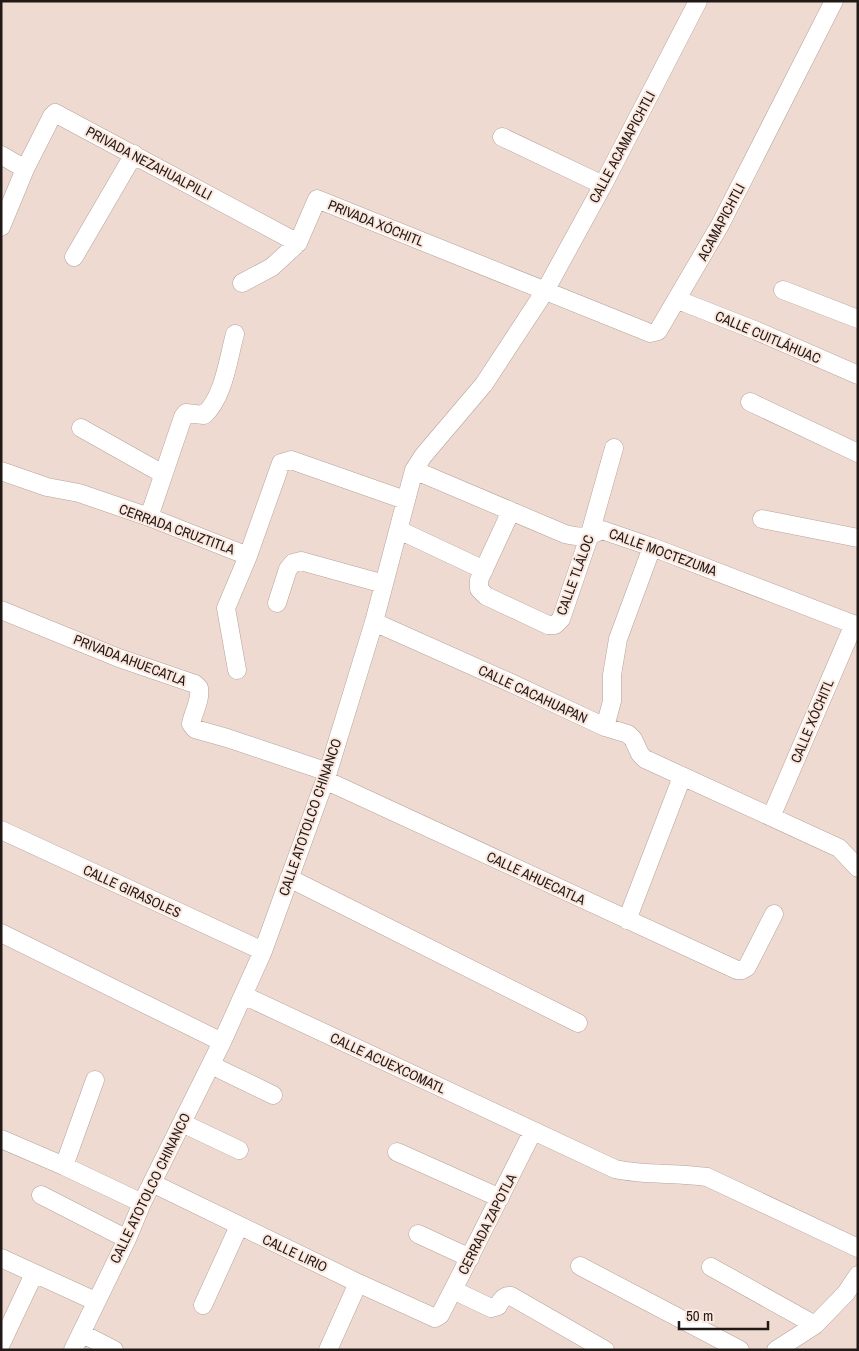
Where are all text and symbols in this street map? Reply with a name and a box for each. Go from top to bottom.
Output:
street label: CALLE ACAMAPICHTLI [585,88,659,206]
street label: PRIVADA NEZAHUALPILLI [83,122,215,204]
street label: ACAMAPICHTLI [693,180,749,265]
street label: PRIVADA XÓCHITL [325,196,427,251]
street label: CALLE CUITLÁHUAC [713,307,823,367]
street label: CERRADA CRUZTITLA [117,500,238,558]
street label: CALLE MOCTEZUMA [607,524,720,580]
street label: CALLE TLÁLOC [552,532,598,618]
street label: PRIVADA AHUECATLA [71,630,189,690]
street label: CALLE CACAHUAPAN [476,661,590,727]
street label: CALLE XÓCHITL [786,676,838,766]
street label: CALLE ATOTOLCO CHINANCO [275,736,345,898]
street label: CALLE AHUECATLA [484,847,589,909]
street label: CALLE GIRASOLES [80,860,184,922]
street label: CALLE ACUEXCOMATL [327,1028,449,1098]
street label: CALLE ATOTOLCO CHINANCO [106,1110,194,1266]
street label: CERRADA ZAPOTLA [454,1170,520,1278]
street label: CALLE LIRIO [260,1230,330,1276]
scale bar [679,1298,768,1330]
text: 50 m [686,1305,713,1326]

